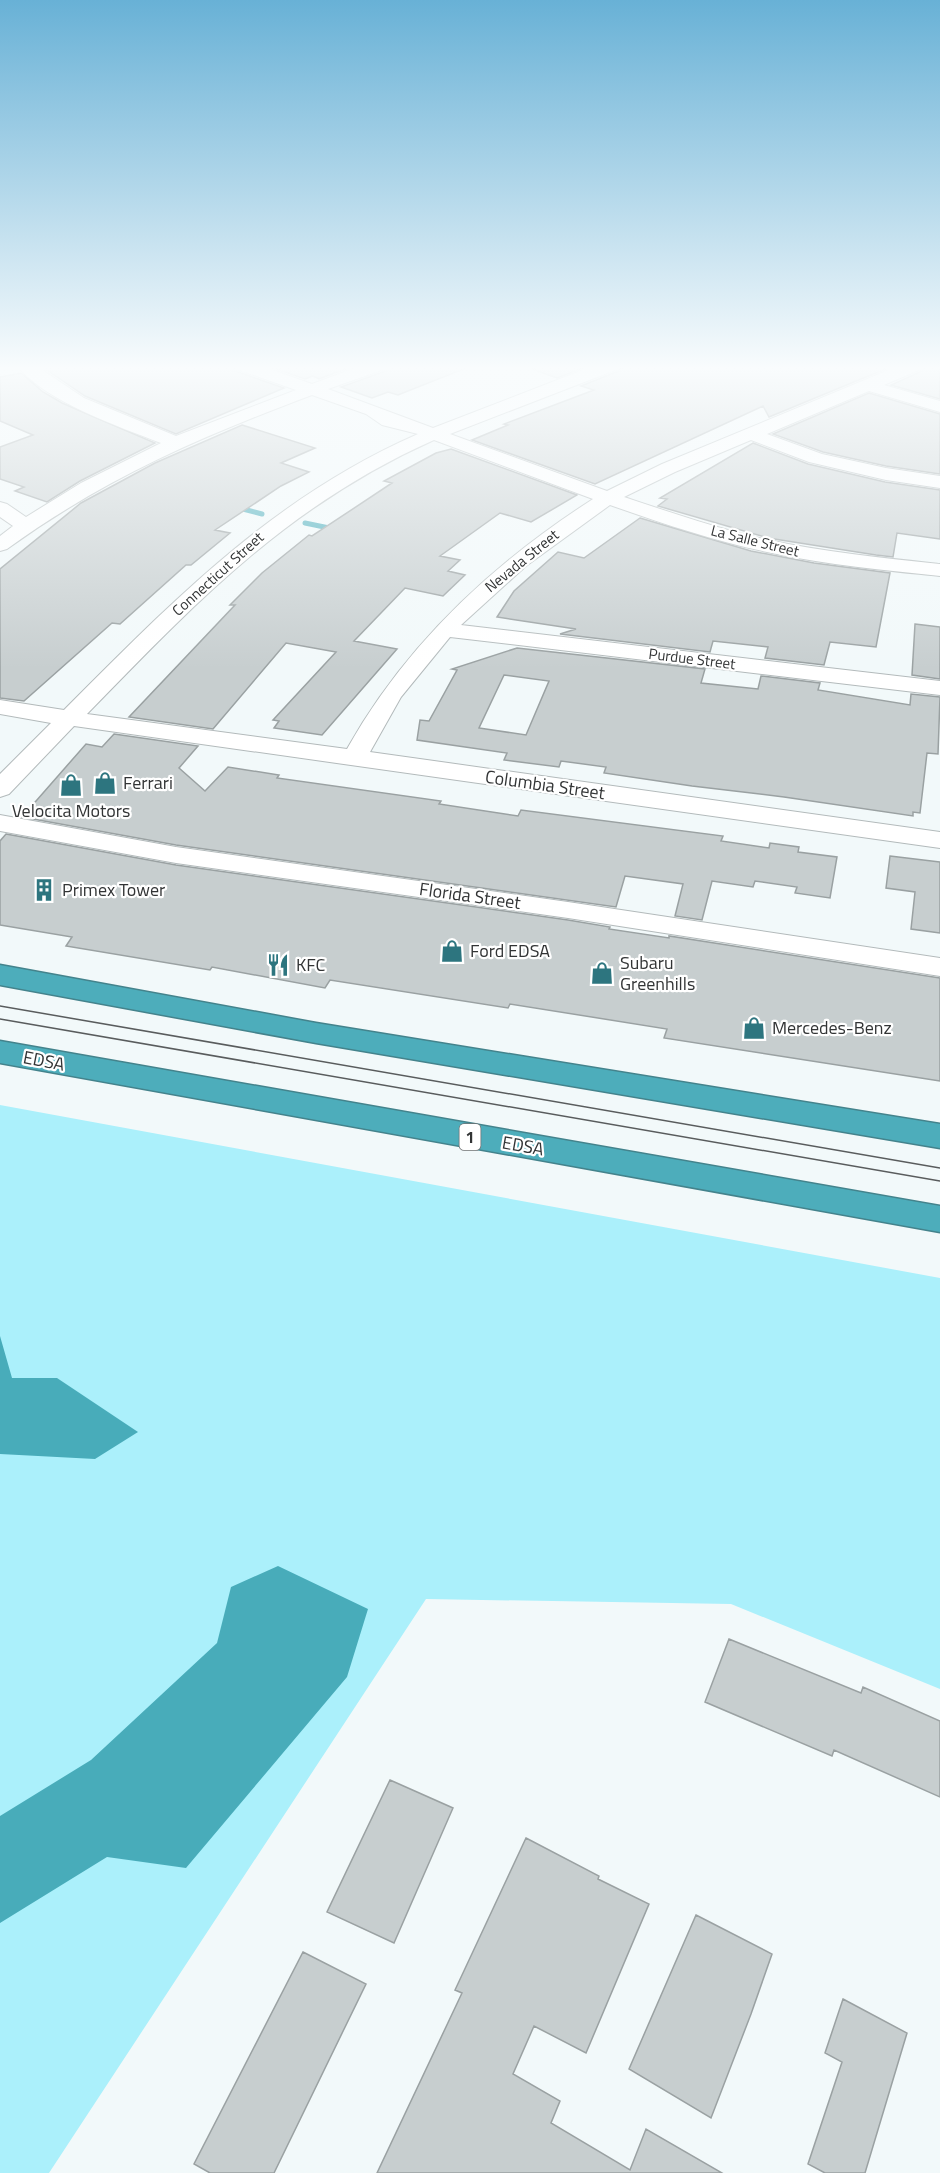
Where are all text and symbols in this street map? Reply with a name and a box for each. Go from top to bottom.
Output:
street label: La Salle Street [709,518,802,563]
street label: Nevada Street [480,523,564,598]
street label: Connecticut Street [167,526,269,621]
street label: Purdue Street [647,642,738,675]
street label: Columbia Street [483,763,607,806]
place label: Ferrari [123,769,173,796]
shop icon: Ferrari [92,770,118,796]
shop icon: Velocita Motors [58,772,84,798]
place label: Velocita Motors [12,797,130,824]
street label: Florida Street [418,875,523,916]
place label: Primex Tower [62,876,165,903]
building icon: Primex Tower [31,877,57,903]
place label: Ford EDSA [470,937,550,964]
shop icon: Ford EDSA [439,938,465,964]
place label: Subaru Greenhills [620,949,695,997]
place label: KFC [296,951,326,978]
restaurant icon: KFC [265,952,291,978]
shop icon: Subaru Greenhills [589,960,615,986]
place label: Mercedes-Benz [772,1014,892,1041]
shop icon: Mercedes-Benz [741,1015,767,1041]
street label: EDSA [21,1043,67,1078]
road number: 1 [460,1124,480,1150]
street label: EDSA [500,1129,546,1162]

